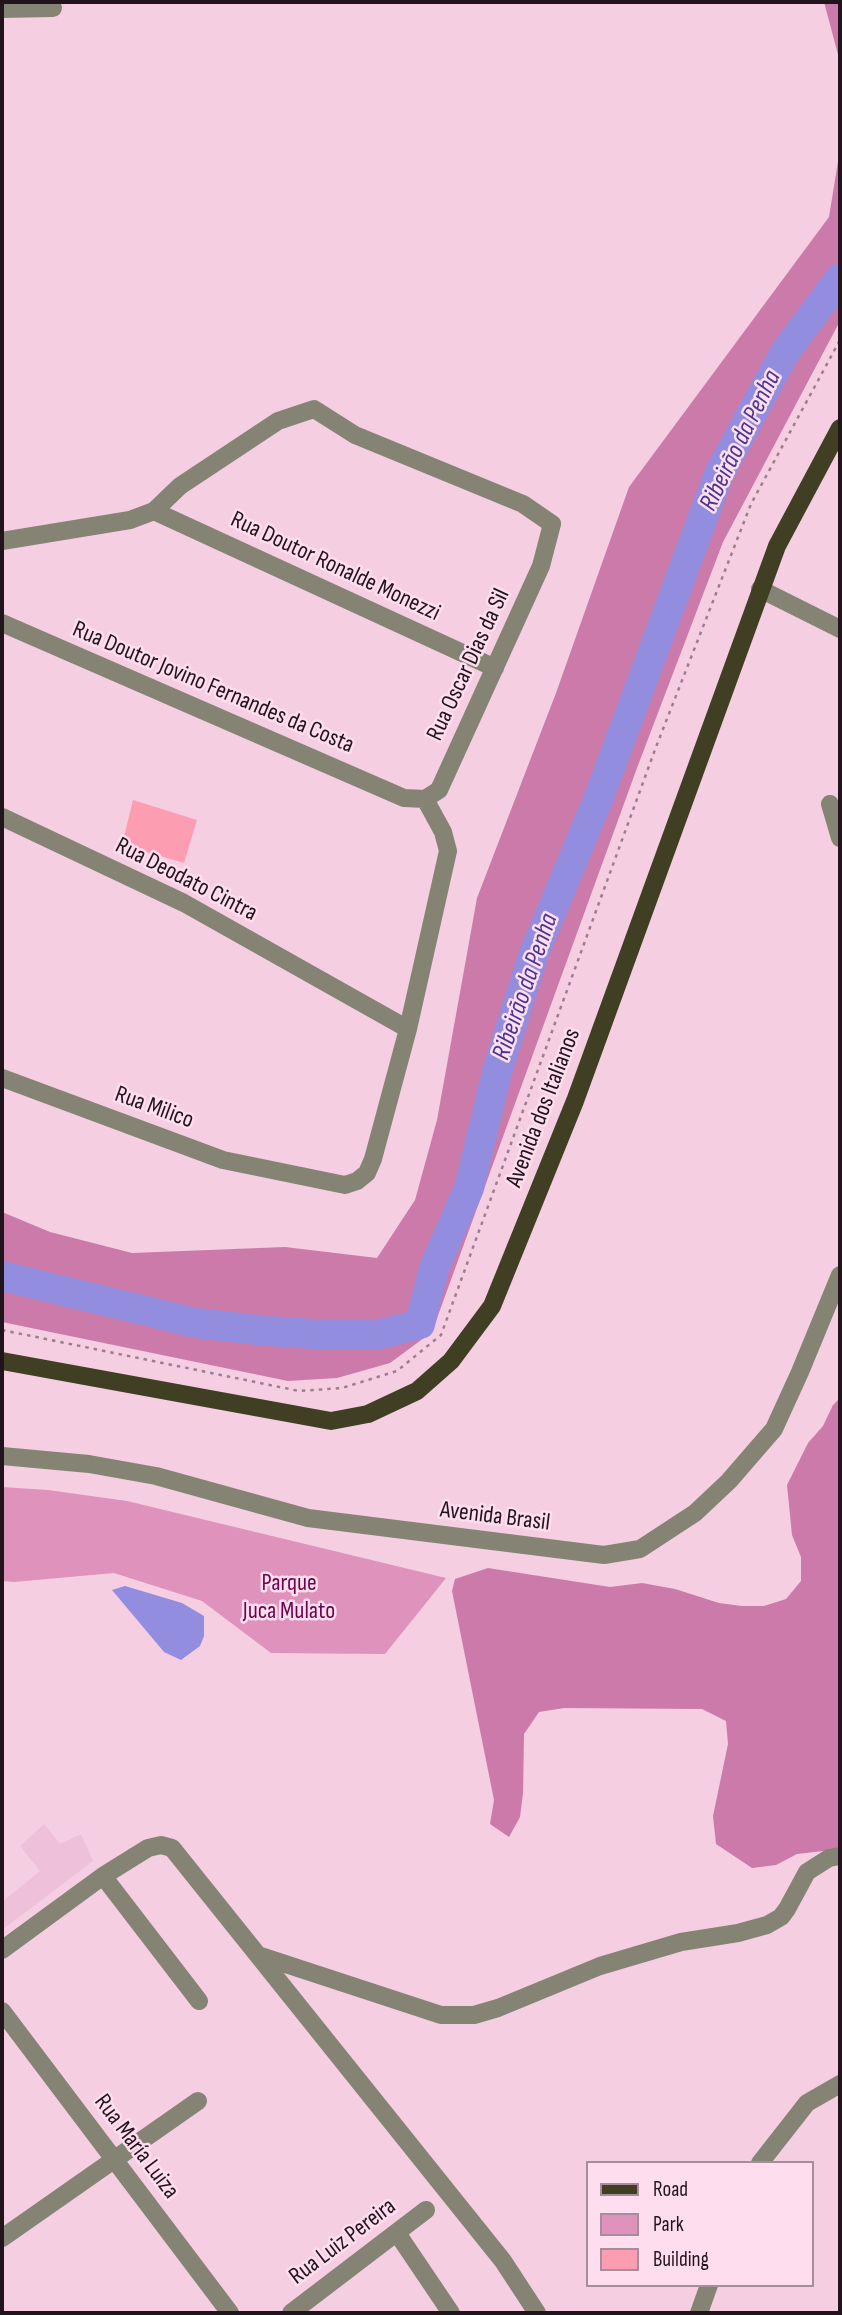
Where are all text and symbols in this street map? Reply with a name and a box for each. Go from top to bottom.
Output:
water label: Ribeirão da Penha [694,366,788,516]
street label: Rua Doutor Ronalde Monezzi [226,506,444,628]
street label: Rua Oscar Dias da Sil [421,585,517,745]
street label: Rua Doutor Jovino Fernandes da Costa [68,616,358,760]
street label: Rua Deodato Cintra [110,832,262,928]
water label: Ribeirão da Penha [486,910,566,1064]
street label: Avenida dos Italianos [501,1025,587,1191]
street label: Rua Milico [111,1080,197,1136]
street label: Avenida Brasil [438,1496,552,1538]
park label: Parque Juca Mulato [243,1570,335,1626]
street label: Rua María Luiza [87,2089,185,2205]
legend [586,2161,814,2287]
text: Road [653,2177,688,2202]
street label: Rua Luiz Pereira [284,2193,402,2291]
text: Park [653,2212,684,2237]
text: Building [653,2247,709,2272]

